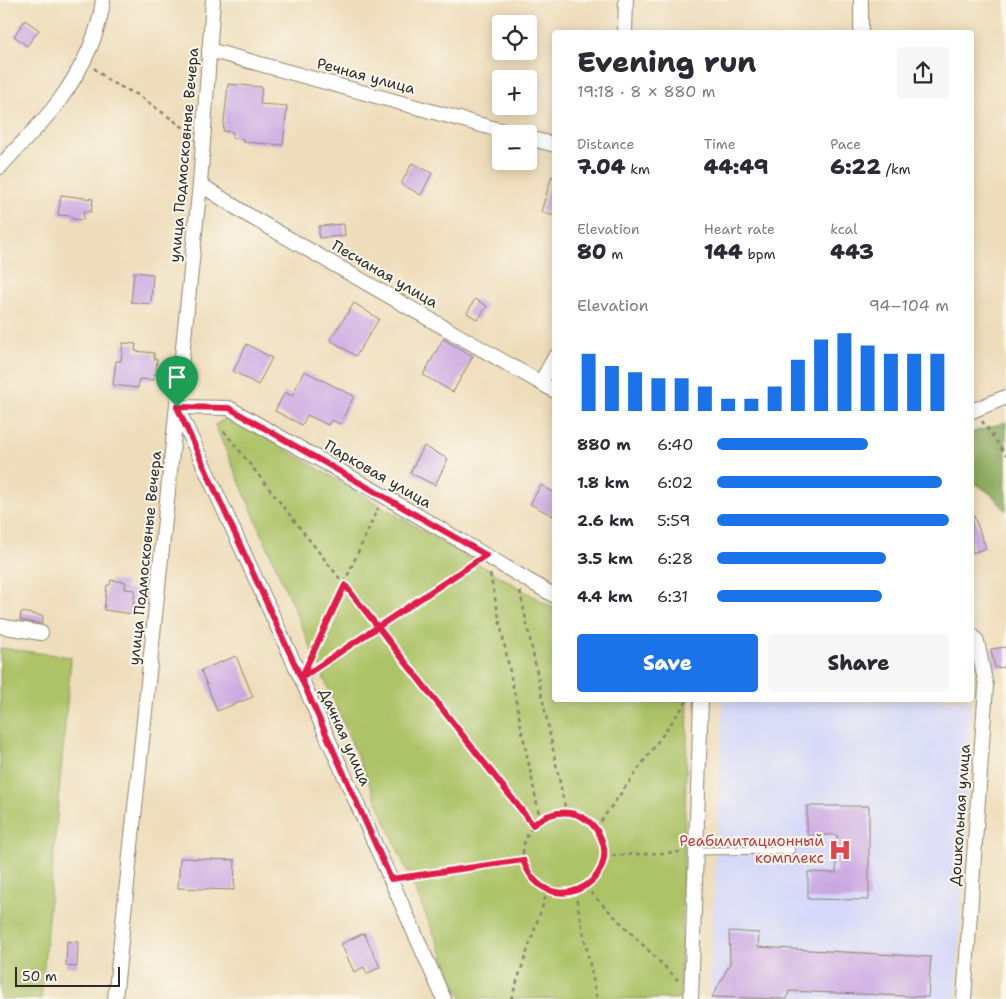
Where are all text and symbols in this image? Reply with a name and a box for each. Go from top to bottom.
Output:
map controls [492,15,537,170]
button: locate [492,15,537,60]
text: Evening run [577,43,756,81]
street label: улица Подмосковные Вечера [165,46,203,263]
button: share [897,47,949,99]
street label: Речная улица [315,53,418,99]
button: + [492,70,537,115]
text: 19:18 · 8 × 880 m [577,81,716,102]
button: − [492,125,537,170]
text: Distance [577,135,634,153]
text: Time [704,135,736,153]
text: Pace [830,135,861,153]
text: 7.04 [577,153,626,181]
text: 44:49 [704,153,768,181]
text: 6:22 [830,153,881,181]
text: km [626,160,650,178]
text: /km [881,160,911,178]
text: Elevation [577,220,640,238]
text: Heart rate [704,220,775,238]
text: kcal [830,220,858,238]
street label: Песчаная улица [328,235,442,313]
text: 80 [577,238,606,266]
text: 144 [704,238,743,266]
text: 443 [830,238,874,266]
text: m [606,245,623,263]
text: bpm [743,245,776,263]
text: Elevation [577,295,649,316]
text: 94–104 m [869,295,949,316]
pin [156,356,198,407]
icon: arrive [163,363,191,391]
text: 880 m [577,434,631,455]
text: 6:40 [657,434,693,455]
street label: Парковая улица [321,435,436,513]
street label: улица Подмосковные Вечера [124,449,166,666]
text: 1.8 km [577,472,629,493]
text: 6:02 [657,472,693,493]
text: 2.6 km [577,510,634,531]
text: 5:59 [657,510,691,531]
text: 3.5 km [577,548,633,569]
text: 6:28 [657,548,693,569]
text: 4.4 km [577,586,633,607]
text: 6:31 [657,586,688,607]
button: Save [577,634,758,692]
button: Share [768,634,949,692]
street label: Дачная улица [315,685,376,790]
street label: Дошкольная улица [945,743,975,887]
place label: Реабилитационный комплекс [679,831,824,868]
hospital icon: Реабилитационный комплекс [827,837,853,863]
scale bar [15,964,120,987]
text: 50 m [22,967,57,985]

